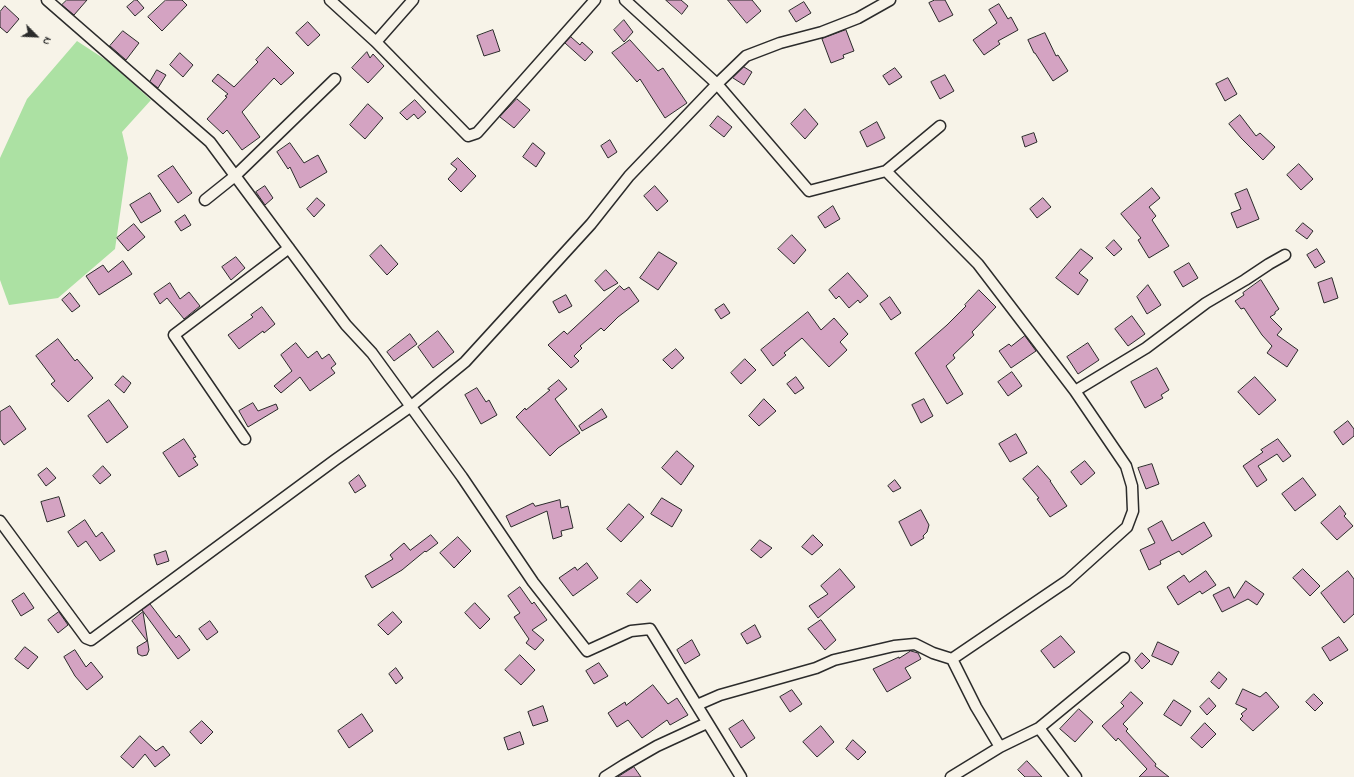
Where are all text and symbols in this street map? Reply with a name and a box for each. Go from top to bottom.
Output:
north arrow [16,16,56,56]
text: N [38,34,56,48]

